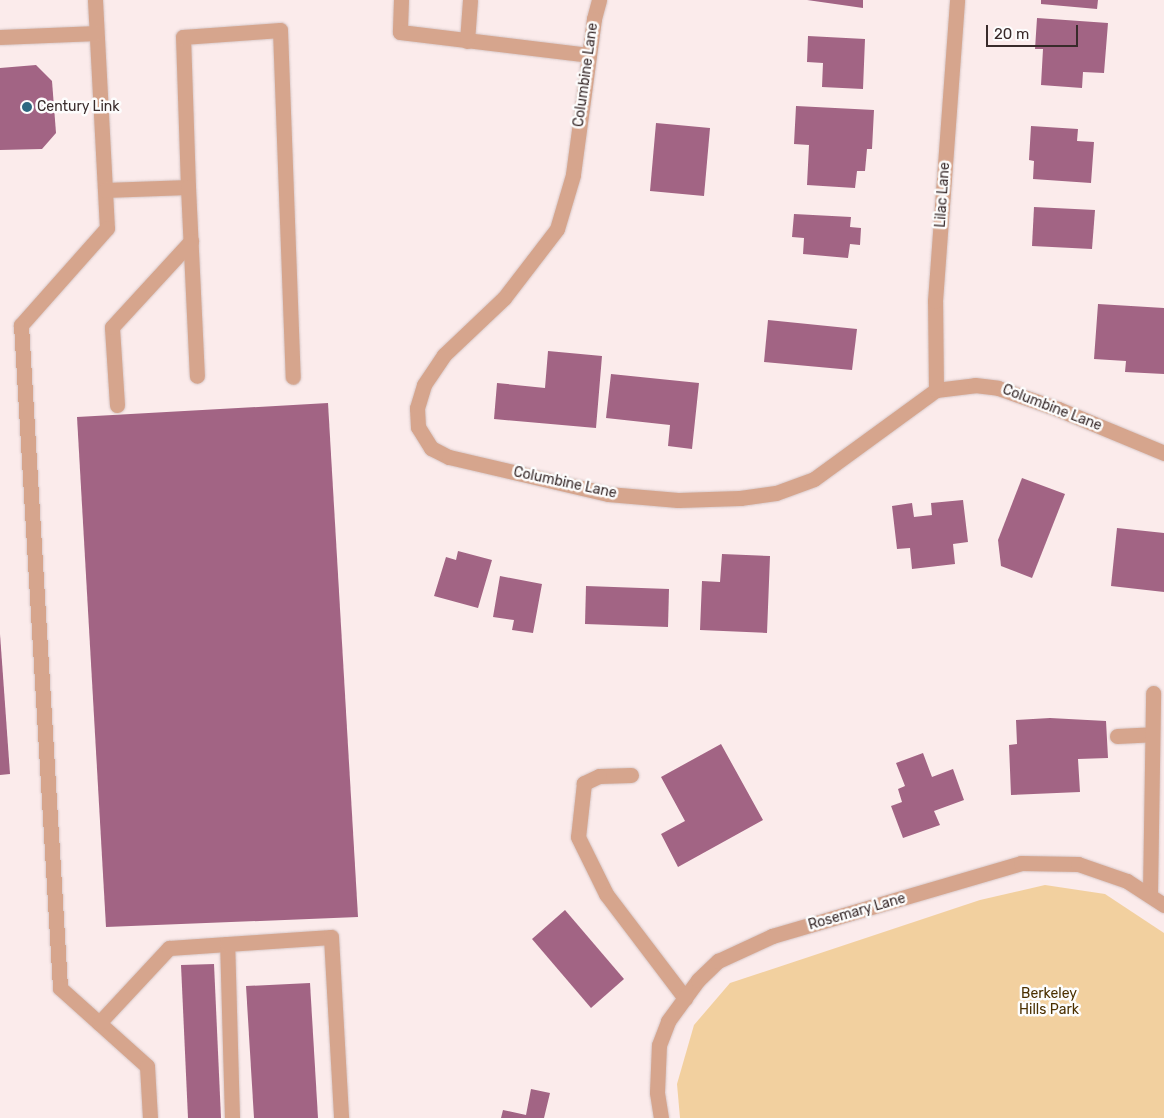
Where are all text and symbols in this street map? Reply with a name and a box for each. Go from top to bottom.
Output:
scale bar [989,15,1082,47]
street label: Columbine Lane [570,22,602,128]
text: 20 m [994,25,1029,43]
place label: Century Link [37,99,120,115]
marker: Century Link [21,101,33,113]
street label: Lilac Lane [932,162,954,228]
street label: Columbine Lane [1000,381,1104,435]
street label: Columbine Lane [512,464,618,502]
street label: Rosemary Lane [806,890,908,934]
park label: Berkeley Hills Park [1019,986,1079,1019]

